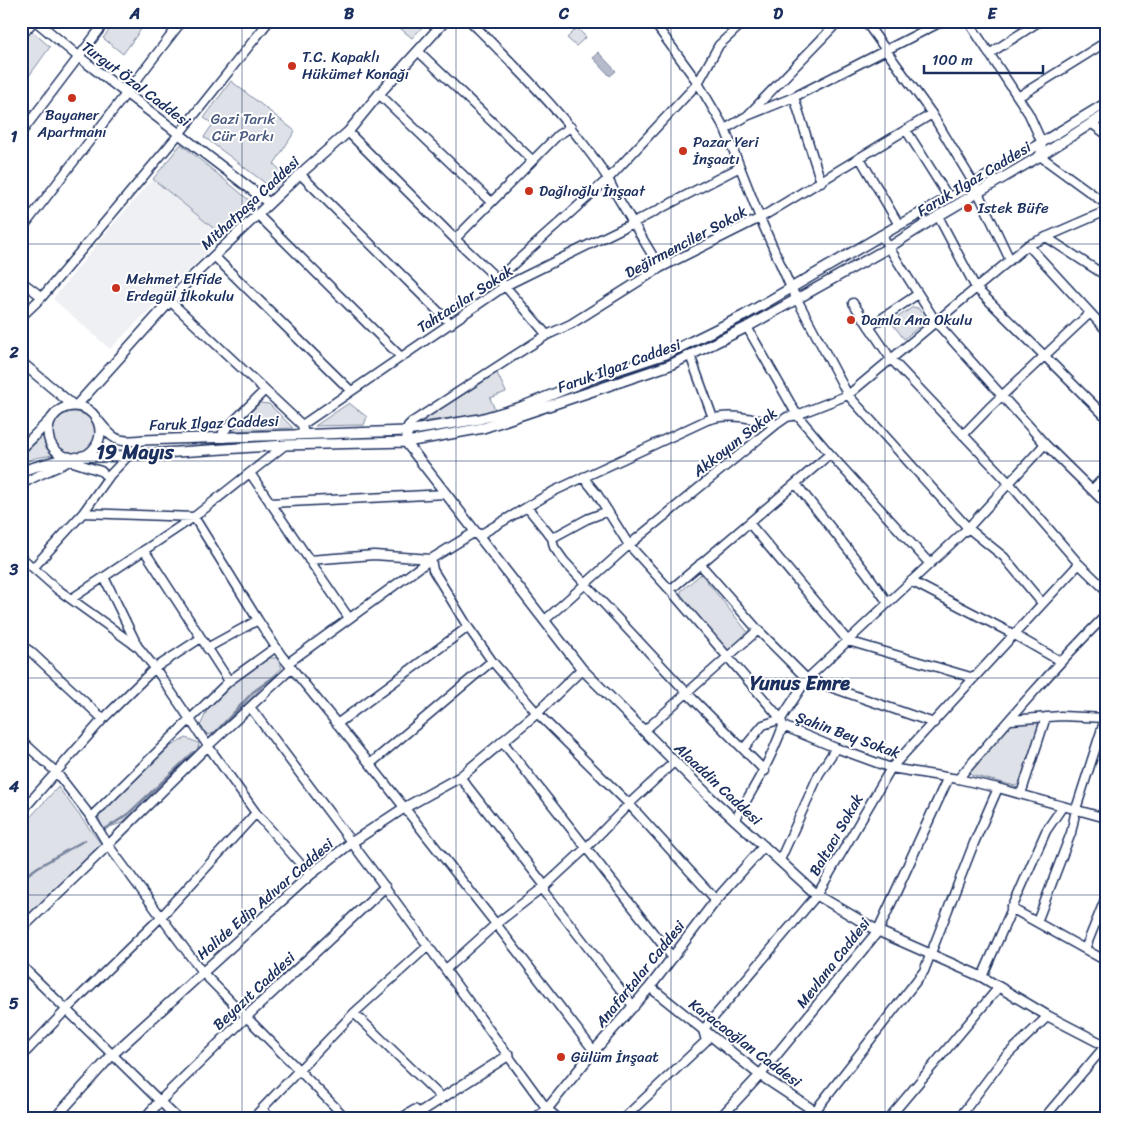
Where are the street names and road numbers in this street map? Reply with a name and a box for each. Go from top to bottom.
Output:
street label: Turgut Özal Caddesi [76,34,197,134]
street label: Faruk Ilgaz Caddesi [912,134,1037,224]
street label: Mithatpaşa Caddesi [194,149,306,256]
street label: Değirmenciler Sokak [620,199,752,285]
street label: Tahtacılar Sokak [412,257,519,340]
street label: Faruk Ilgaz Caddesi [554,331,685,400]
street label: Akkoyun Sokak [686,401,783,484]
street label: Faruk Ilgaz Caddesi [149,408,280,438]
street label: Şahin Bey Sokak [792,704,904,766]
street label: Alaaddin Caddesi [667,735,769,832]
street label: Baltacı Sokak [802,789,870,881]
street label: Halide Edip Adıvar Caddesi [190,831,340,966]
street label: Mevlana Caddesi [789,911,877,1014]
street label: Anafartalar Caddesi [588,914,692,1034]
street label: Beyazıt Caddesi [206,945,302,1037]
street label: Karacaoğlan Caddesi [683,992,808,1095]

